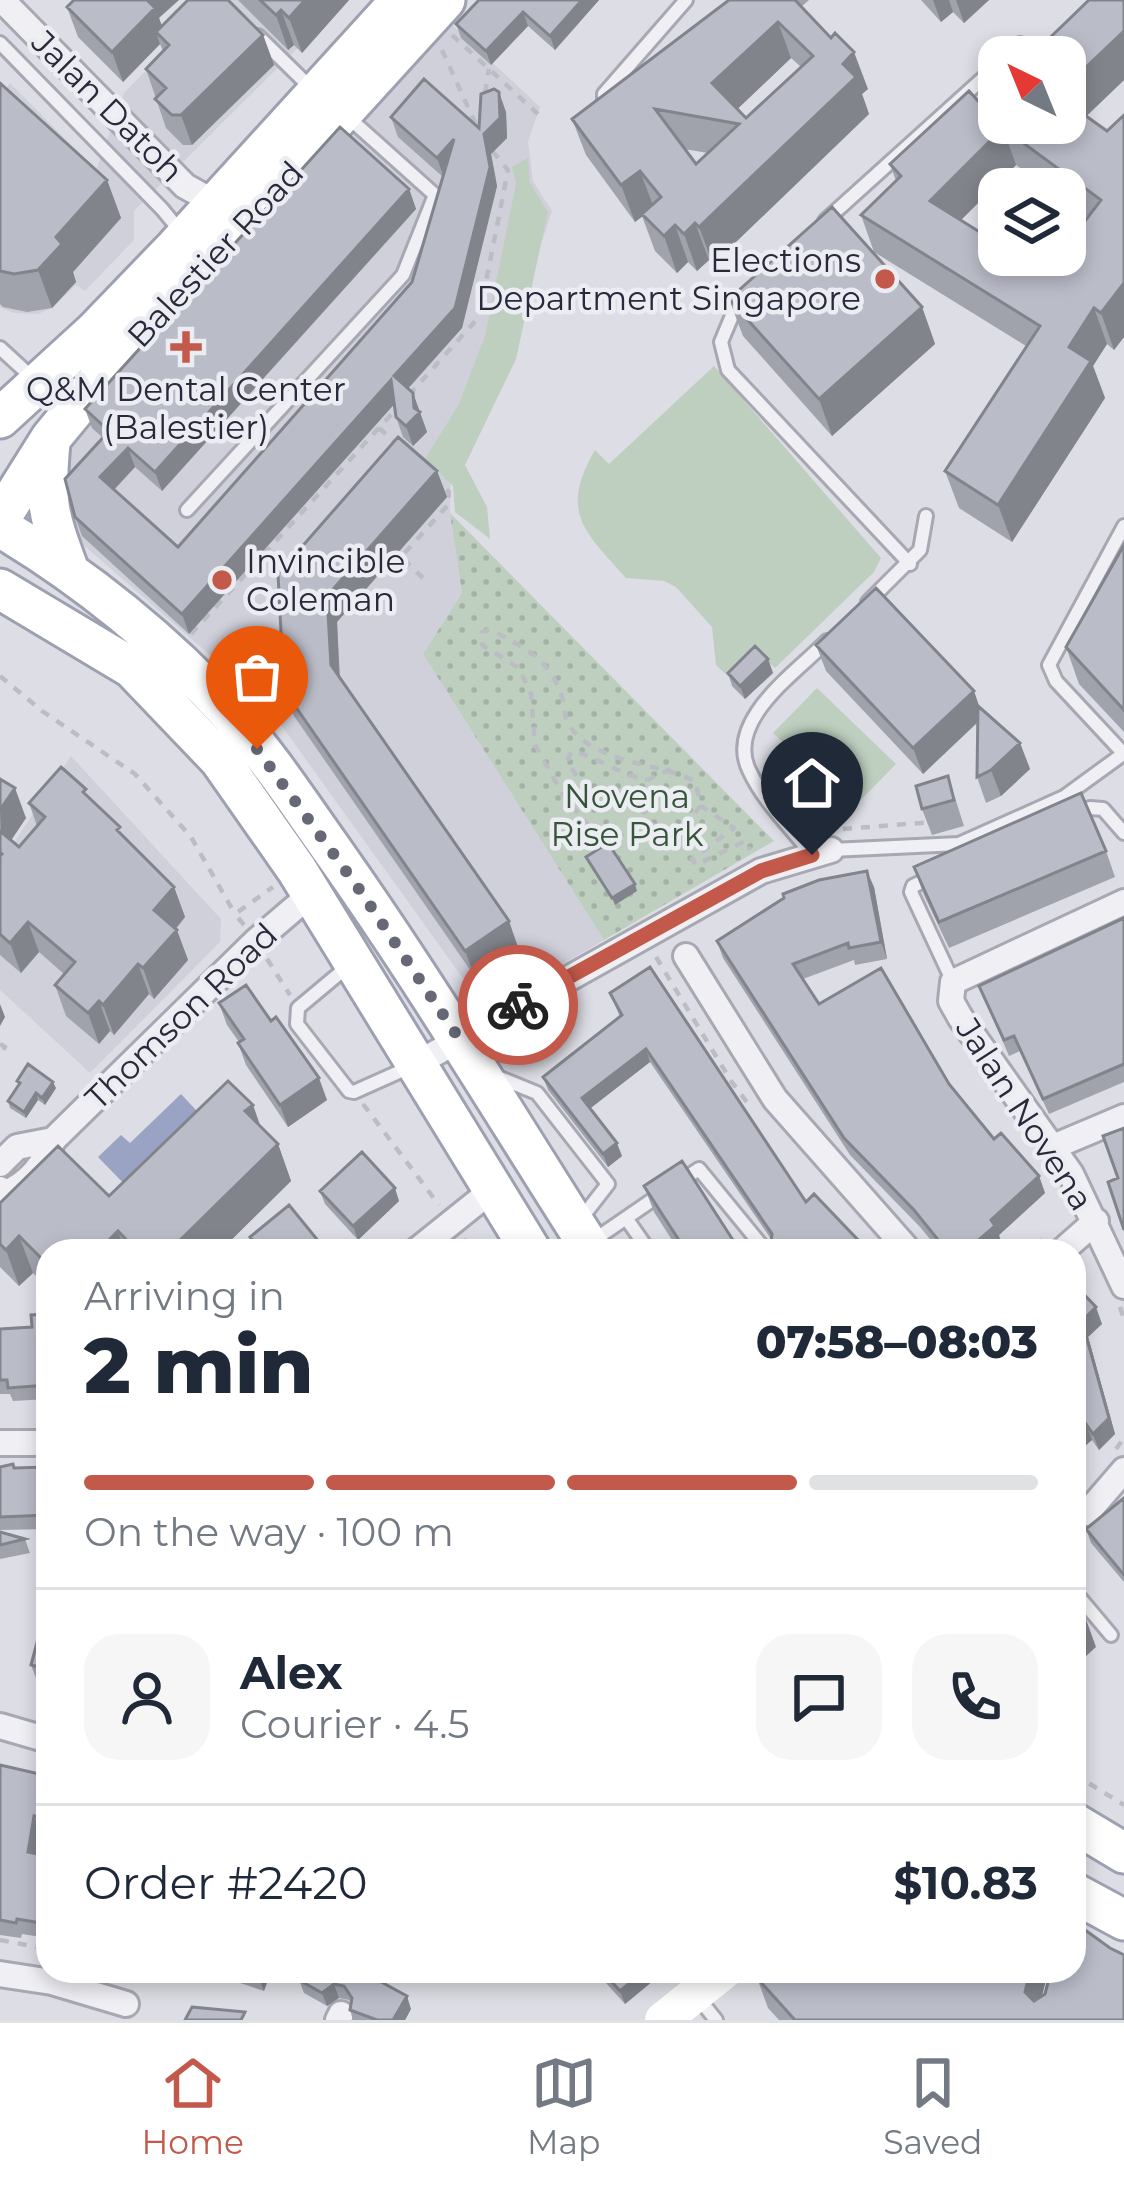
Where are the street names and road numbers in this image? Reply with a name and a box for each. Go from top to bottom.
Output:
street label: Jalan Datoh [23,21,192,190]
street label: Balestier Road [119,153,311,355]
street label: Thomson Road [77,914,285,1118]
street label: Jalan Novena [947,1009,1102,1218]

